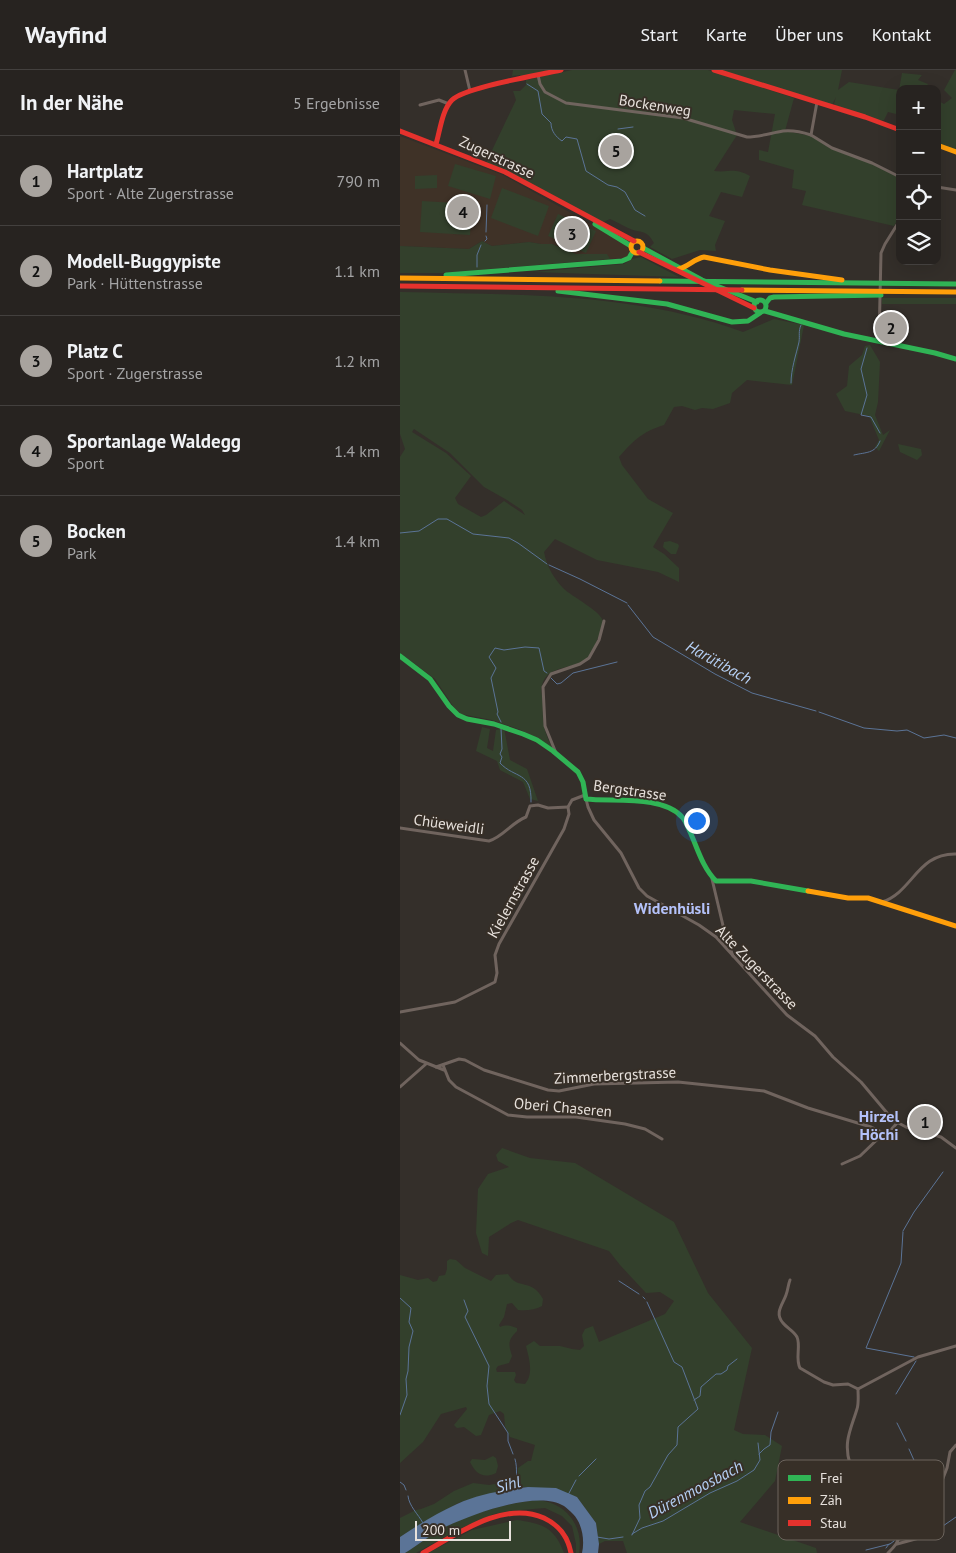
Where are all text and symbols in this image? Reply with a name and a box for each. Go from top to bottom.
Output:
text: Wayfind [25,19,107,50]
text: Start [640,23,678,46]
text: Karte [706,23,747,46]
text: Über uns [775,23,844,46]
text: Kontakt [872,23,931,46]
map controls [896,85,941,265]
button: + [896,85,941,130]
text: In der Nähe [20,89,124,116]
street label: Bockenweg [618,90,692,120]
text: 5 Ergebnisse [293,93,380,113]
button: − [896,130,941,175]
street label: Zugerstrasse [456,131,538,183]
pin: 5 [600,132,632,170]
text: Hartplatz [67,159,143,183]
text: 1 [31,171,41,191]
text: 790 m [337,171,380,191]
button: locate [896,175,941,220]
text: Sport · Alte Zugerstrasse [67,183,234,203]
pin: 4 [447,193,479,231]
pin: 3 [556,215,588,253]
button: layers [896,220,941,265]
text: Modell-Buggypiste [67,249,221,273]
text: 2 [31,261,41,281]
text: 1.1 km [334,261,380,281]
text: Park · Hüttenstrasse [67,273,203,293]
pin: 2 [875,309,907,347]
text: Platz C [67,339,123,363]
text: 3 [31,351,41,371]
text: 1.2 km [334,351,380,371]
text: Sport · Zugerstrasse [67,363,203,383]
text: Sportanlage Waldegg [67,429,241,453]
text: 4 [31,441,41,461]
text: 1.4 km [334,441,380,461]
text: Sport [67,453,104,473]
text: Bocken [67,519,126,543]
text: 5 [31,531,41,551]
text: 1.4 km [334,531,380,551]
text: Park [67,543,96,563]
water label: Harütibach [683,636,755,688]
street label: Bergstrasse [592,775,668,805]
your location [684,808,710,834]
street label: Chüeweidli [412,810,486,838]
street label: Kielernstrasse [483,853,543,941]
district label: Widenhüsli [634,898,710,918]
street label: Alte Zugerstrasse [712,921,802,1013]
street label: Zimmerbergstrasse [553,1062,677,1088]
street label: Oberi Chaseren [513,1093,613,1121]
pin: 1 [909,1103,941,1141]
district label: Hirzel Höchi [859,1106,899,1144]
water label: Dürenmoosbach [644,1456,746,1522]
legend [778,1460,944,1540]
text: Frei [820,1469,843,1487]
water label: Sihl [493,1471,523,1497]
text: Zäh [820,1491,842,1509]
text: Stau [820,1514,847,1532]
scale bar [415,1518,511,1541]
text: 200 m [422,1521,460,1539]

